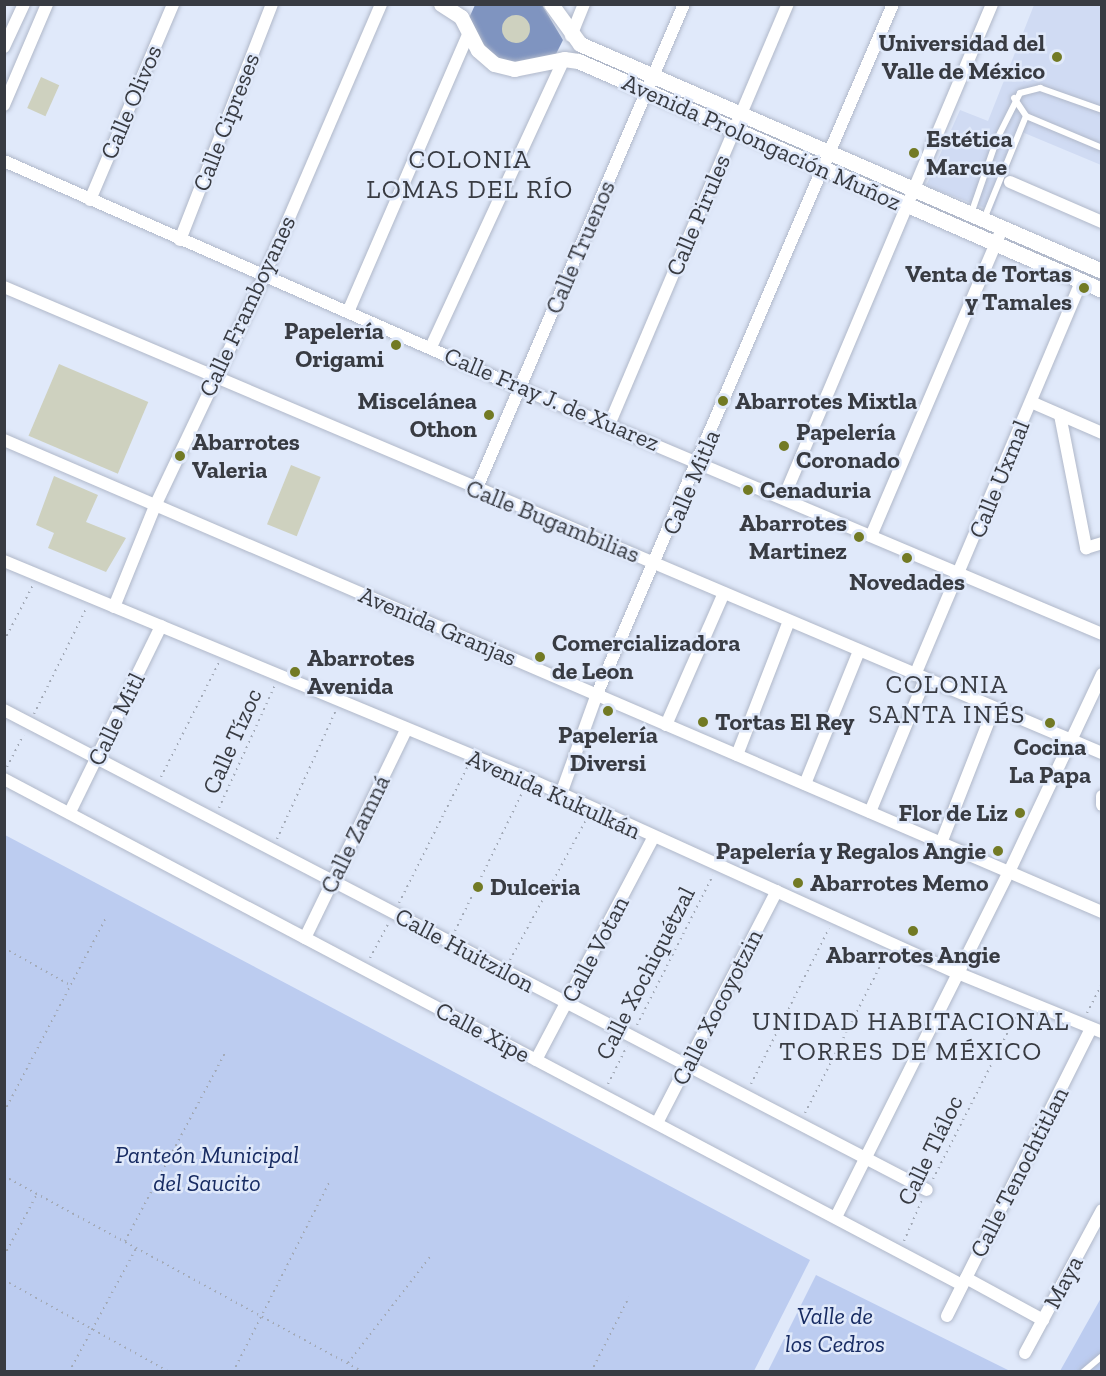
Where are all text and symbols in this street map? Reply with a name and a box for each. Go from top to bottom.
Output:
place label: Universidad del Valle de México [879,29,1045,85]
street label: Calle Olivos [94,41,168,163]
street label: Calle Cipreses [186,49,266,195]
marker: Universidad del Valle de México [1050,50,1064,64]
street label: Avenida Prolongación Muñoz [618,67,906,217]
place label: Estética Marcue [926,125,1013,181]
district label: COLONIA LOMAS DEL RÍO [366,144,574,206]
marker: Estética Marcue [907,146,921,160]
street label: Calle Pirules [660,150,736,280]
street label: Calle Truenos [539,176,621,318]
street label: Calle Framboyanes [192,211,302,401]
place label: Venta de Tortas y Tamales [905,260,1072,316]
marker: Venta de Tortas y Tamales [1077,281,1091,295]
place label: Papelería Origami [284,317,384,373]
marker: Papelería Origami [389,338,403,352]
street label: Calle Fray J. de Xuarez [440,340,664,458]
place label: Miscelánea Othon [358,387,477,443]
place label: Abarrotes Mixtla [735,387,917,415]
marker: Abarrotes Mixtla [716,394,730,408]
marker: Miscelánea Othon [482,408,496,422]
street label: Calle Uxmal [962,416,1036,542]
place label: Papelería Coronado [796,418,900,474]
street label: Calle Mitla [656,425,726,539]
place label: Abarrotes Valeria [192,428,300,484]
marker: Papelería Coronado [777,439,791,453]
marker: Abarrotes Valeria [173,449,187,463]
street label: Calle Bugambilias [462,473,644,569]
place label: Cenaduria [760,476,871,504]
marker: Cenaduria [741,483,755,497]
place label: Abarrotes Martinez [739,509,847,565]
marker: Abarrotes Martinez [852,530,866,544]
marker: Novedades [900,551,914,565]
place label: Novedades [849,568,965,596]
street label: Avenida Granjas [355,580,521,672]
place label: Comercializadora de Leon [552,629,740,685]
place label: Abarrotes Avenida [307,644,415,700]
marker: Comercializadora de Leon [533,650,547,664]
marker: Abarrotes Avenida [288,665,302,679]
street label: Calle Mitl [81,668,151,770]
district label: COLONIA SANTA INÉS [868,669,1026,730]
street label: Calle Tízoc [196,684,268,798]
marker: Papelería Diversi [601,704,615,718]
place label: Tortas El Rey [715,708,855,736]
marker: Tortas El Rey [696,715,710,729]
marker: Cocina La Papa [1043,716,1057,730]
place label: Papelería Diversi [558,721,658,777]
place label: Cocina La Papa [1009,733,1091,789]
street label: Avenida Kukulkán [463,743,645,845]
street label: Calle Zamná [314,770,396,898]
place label: Flor de Liz [898,799,1008,827]
marker: Flor de Liz [1013,806,1027,820]
place label: Papelería y Regalos Angie [714,837,986,865]
marker: Papelería y Regalos Angie [991,844,1005,858]
place label: Abarrotes Memo [810,869,989,897]
place label: Dulceria [490,873,580,901]
marker: Abarrotes Memo [791,876,805,890]
marker: Dulceria [471,880,485,894]
street label: Calle Xochiquétzal [589,882,701,1064]
street label: Calle Votan [555,891,635,1007]
street label: Calle Huitzilon [390,901,540,999]
street label: Calle Xocoyotzin [665,924,769,1090]
marker: Abarrotes Angie [906,924,920,938]
place label: Abarrotes Angie [825,941,1001,969]
street label: Calle Xipe [431,995,535,1069]
district label: UNIDAD HABITACIONAL TORRES DE MÉXICO [752,1006,1070,1068]
street label: Calle Tenochtitlan [963,1082,1075,1262]
street label: Calle Tláloc [891,1090,969,1210]
park label: Panteón Municipal del Saucito [115,1141,299,1197]
street label: Maya [1037,1251,1089,1313]
park label: Valle de los Cedros [785,1302,885,1358]

